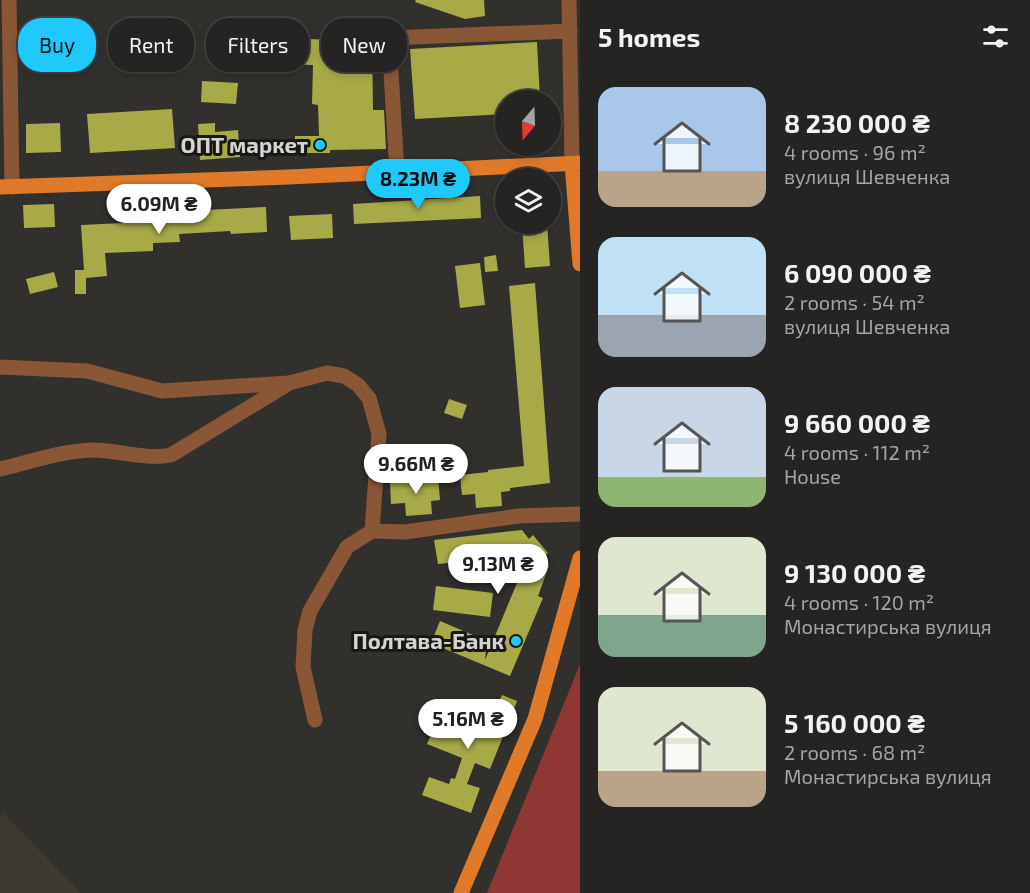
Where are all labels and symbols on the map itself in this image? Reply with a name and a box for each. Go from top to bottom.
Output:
north arrow [495,90,561,156]
place label: ОПТ маркет [181,131,308,157]
marker: ОПТ маркет [313,138,327,152]
pin: 8.23M ₴ [363,159,473,210]
pin: 6.09M ₴ [104,184,214,235]
pin: 9.66M ₴ [361,444,471,495]
pin: 9.13M ₴ [443,544,553,595]
place label: Полтава-Банк [353,627,504,653]
marker: Полтава-Банк [509,634,523,648]
pin: 5.16M ₴ [413,699,523,750]

